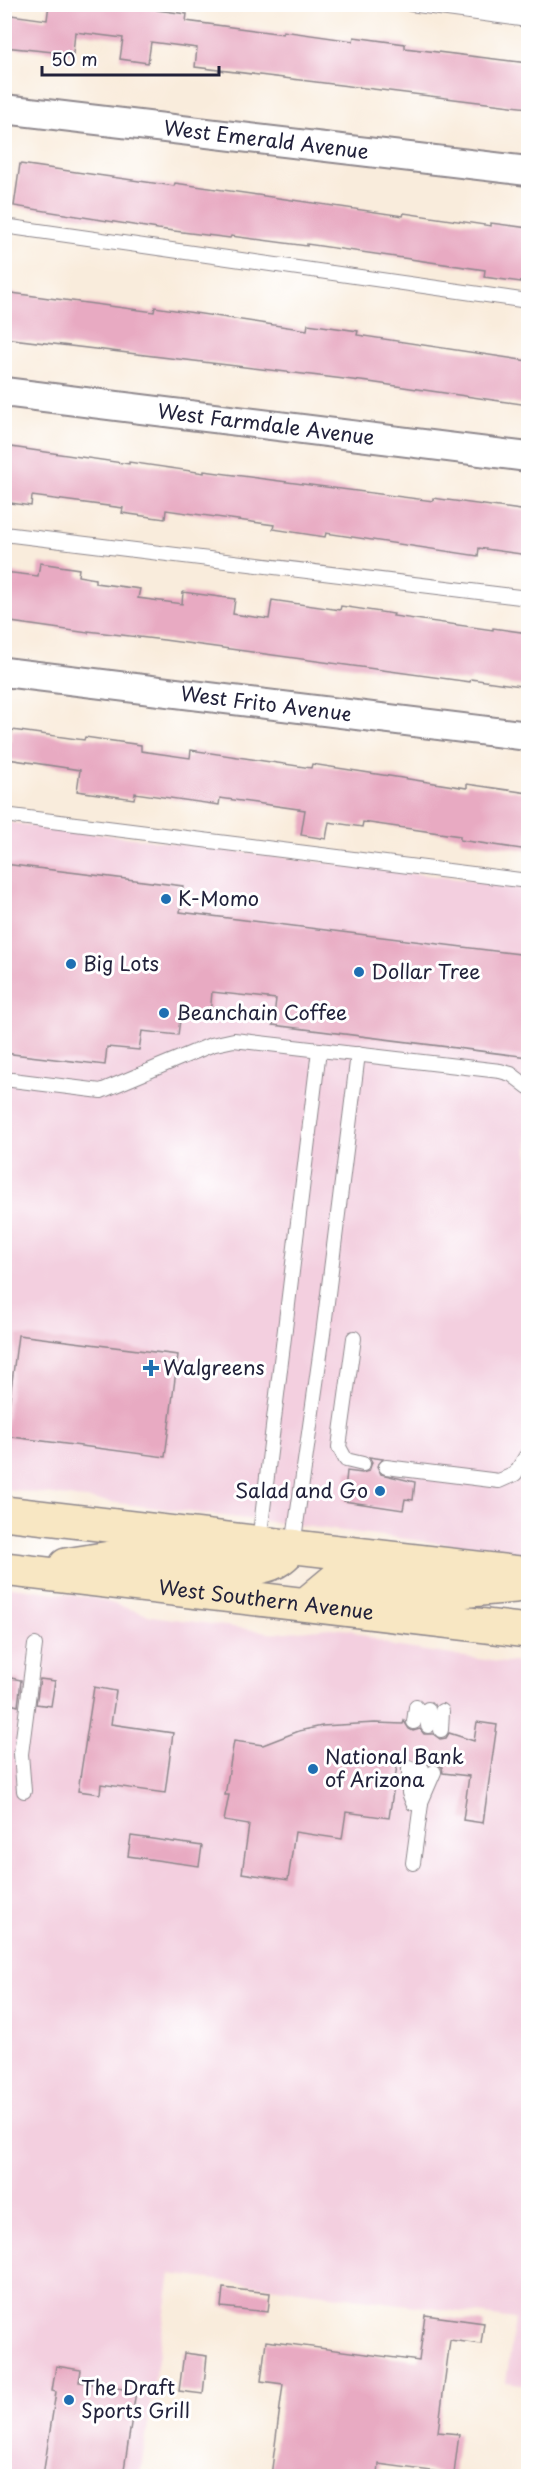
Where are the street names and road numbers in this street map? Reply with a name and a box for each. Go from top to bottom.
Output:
street label: West Emerald Avenue [162,112,371,166]
street label: West Farmdale Avenue [156,395,377,452]
street label: West Frito Avenue [179,678,354,728]
street label: West Southern Avenue [157,1571,376,1627]

